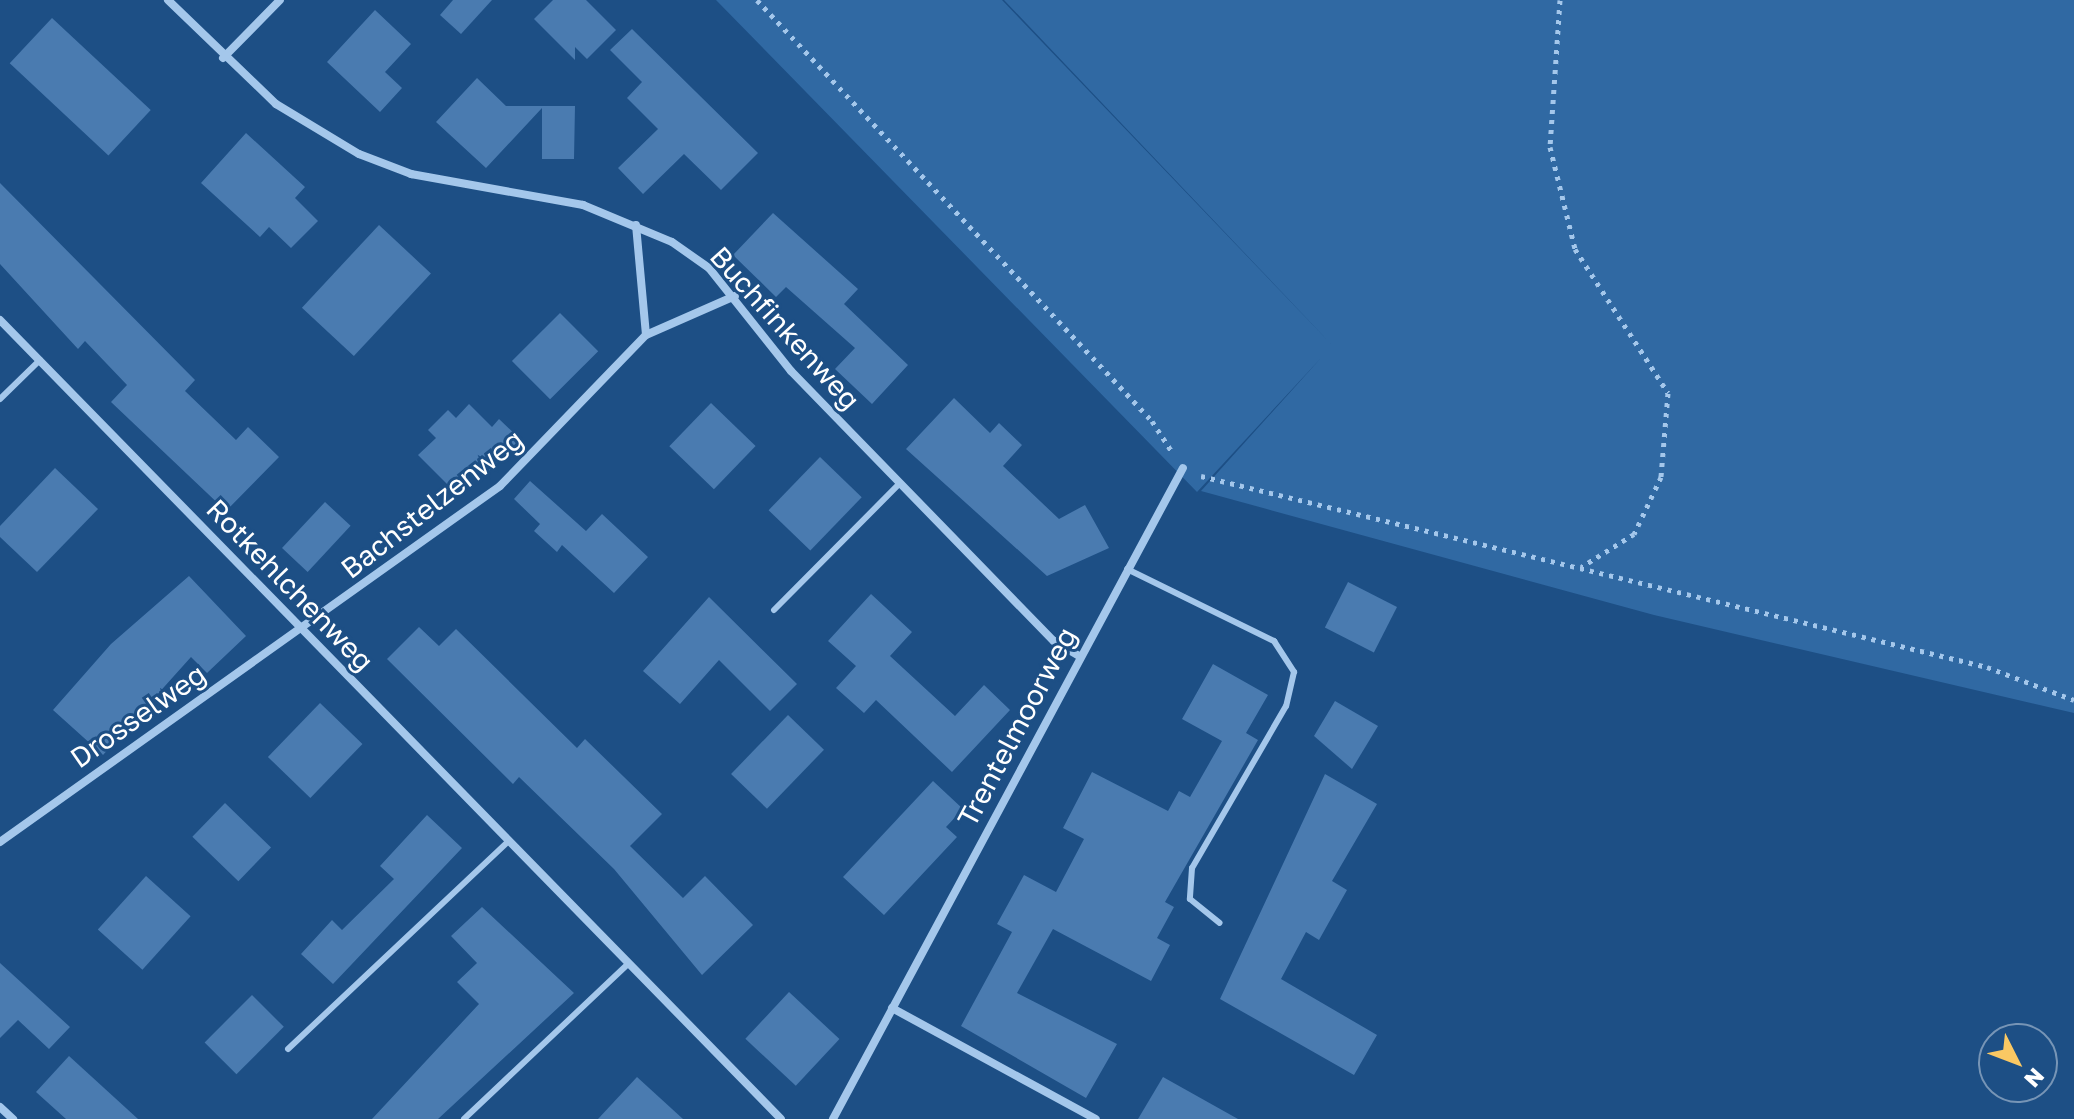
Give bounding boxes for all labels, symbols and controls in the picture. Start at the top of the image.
street label: Buchfinkenweg [703,240,867,416]
street label: Bachstelzenweg [334,422,530,586]
street label: Rotkehlchenweg [200,492,380,678]
street label: Trentelmoorweg [950,622,1084,832]
street label: Drosselweg [64,657,212,775]
north arrow [1978,1023,2058,1103]
text: N [2019,1063,2050,1093]

